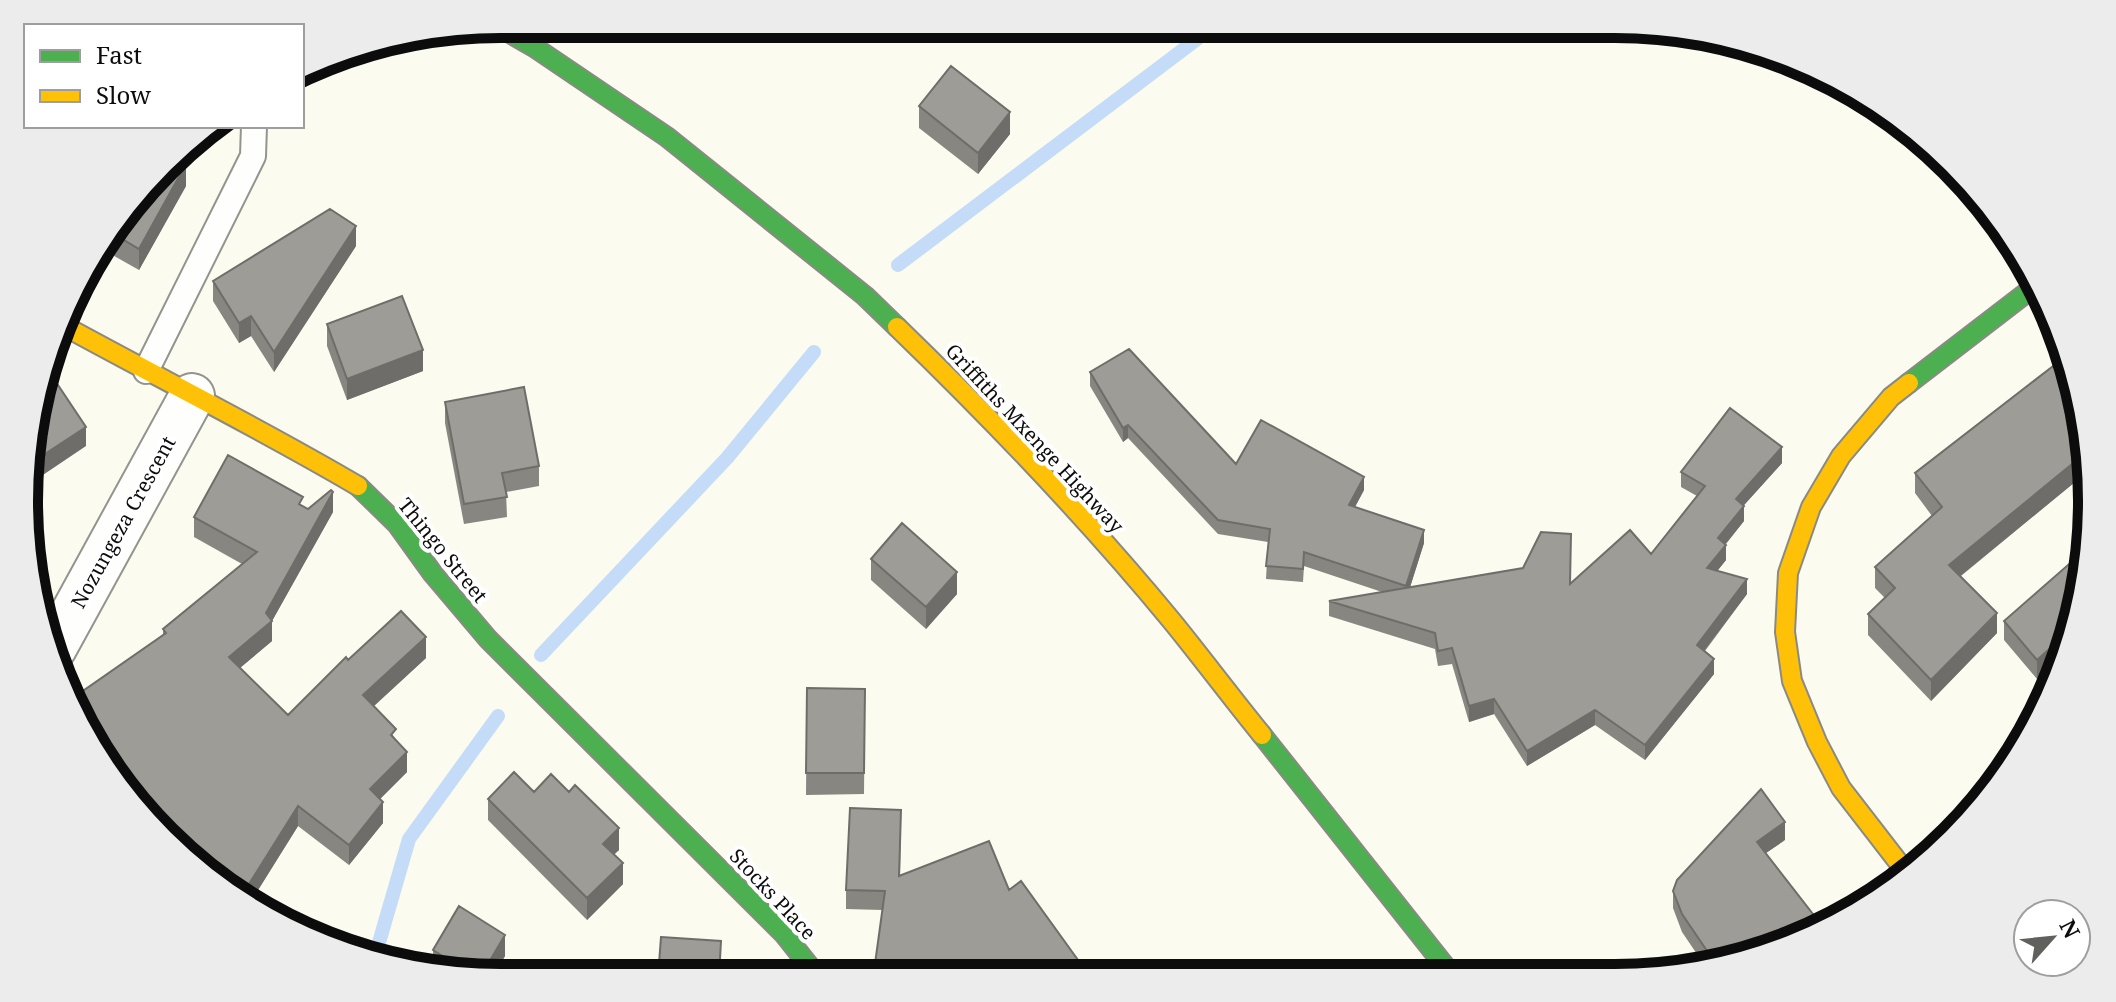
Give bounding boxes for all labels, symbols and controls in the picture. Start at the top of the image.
legend [24,24,304,128]
text: Fast [96,38,142,71]
text: Slow [96,78,151,111]
street label: Griffiths Mxenge Highway [940,337,1131,539]
street label: Nozungeza Crescent [64,431,182,613]
street label: Thingo Street [392,492,494,608]
street label: Stocks Place [724,843,822,945]
north arrow [2012,898,2092,978]
text: N [2053,914,2088,943]

